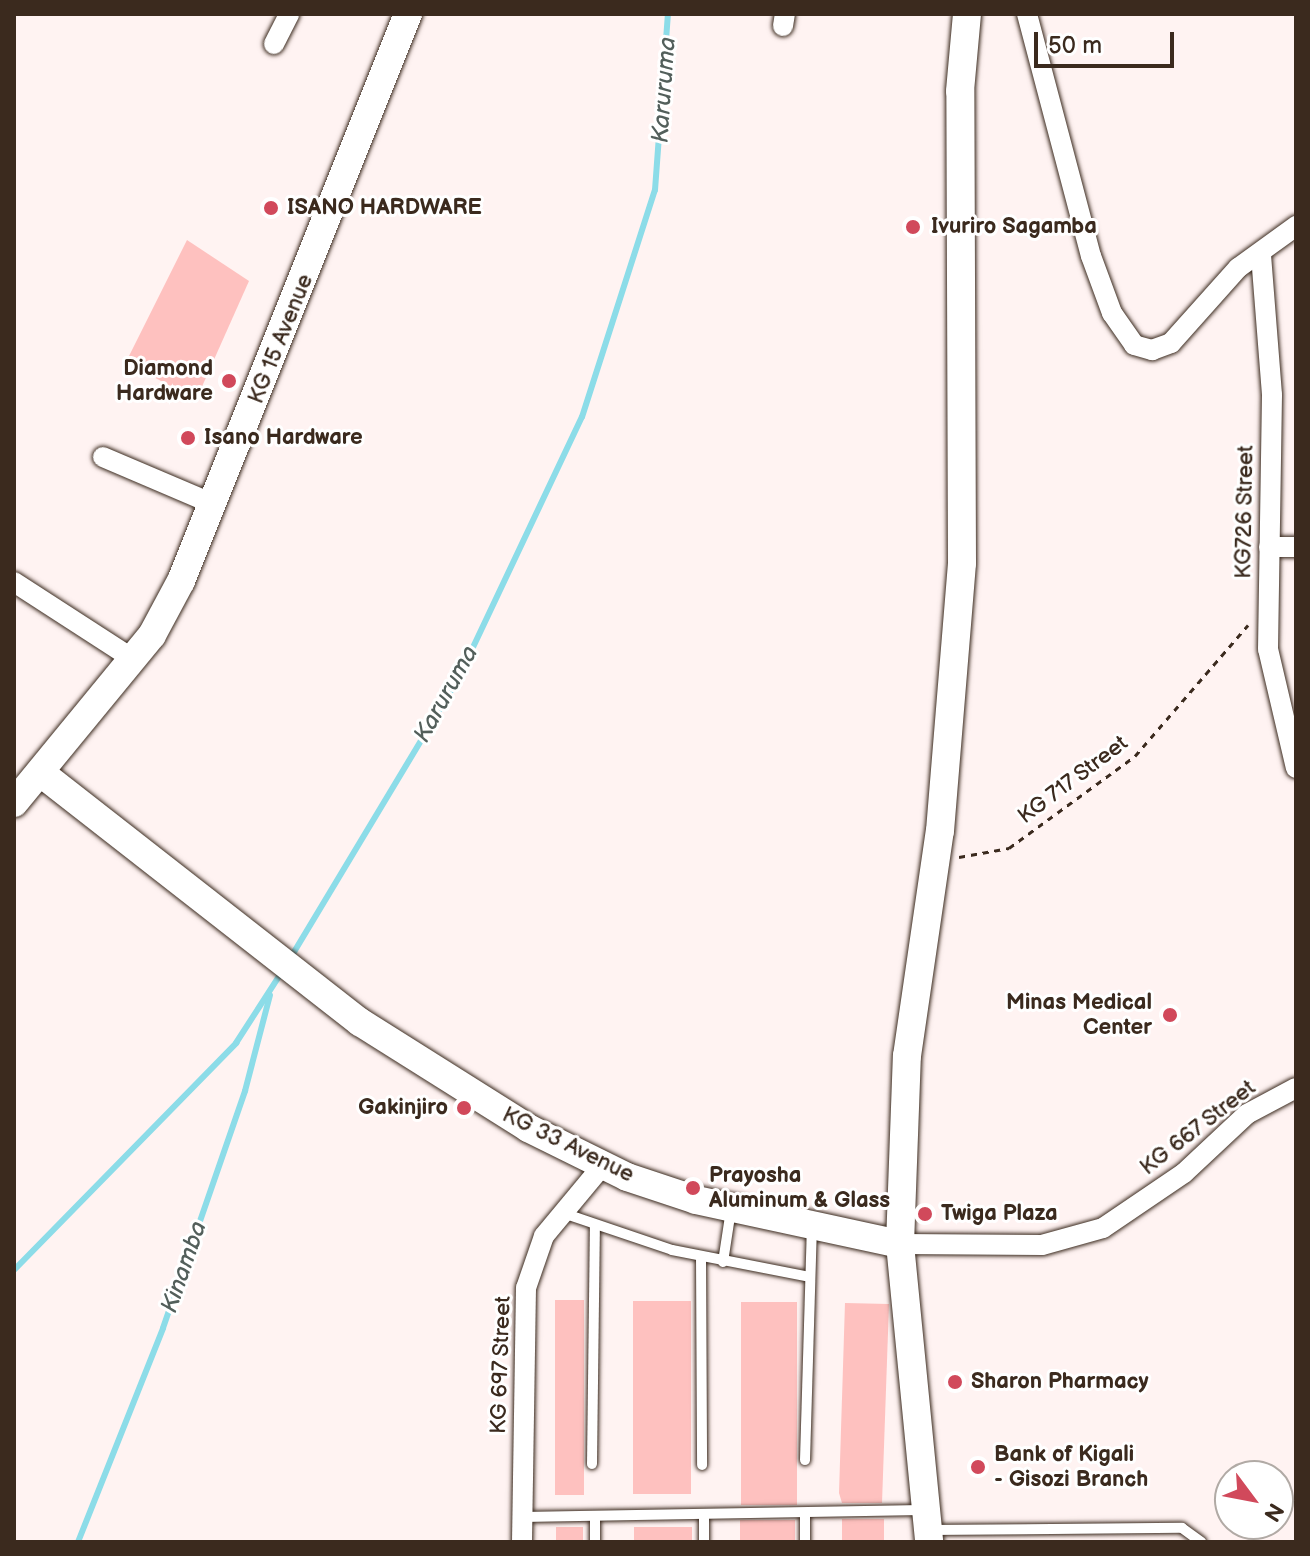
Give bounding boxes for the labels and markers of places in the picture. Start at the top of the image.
place label: ISANO HARDWARE [287,195,482,221]
marker: ISANO HARDWARE [262,199,280,217]
place label: Ivuriro Sagamba [931,214,1097,240]
marker: Ivuriro Sagamba [902,216,924,238]
place label: Diamond Hardware [116,355,213,406]
marker: Diamond Hardware [220,372,238,390]
place label: Isano Hardware [204,425,363,451]
marker: Isano Hardware [179,429,197,447]
place label: Minas Medical Center [1006,989,1152,1040]
marker: Minas Medical Center [1159,1004,1181,1026]
place label: Gakinjiro [358,1095,448,1121]
marker: Gakinjiro [455,1099,473,1117]
place label: Prayosha Aluminum & Glass [709,1162,890,1214]
marker: Prayosha Aluminum & Glass [684,1179,702,1197]
place label: Twiga Plaza [941,1201,1058,1227]
marker: Twiga Plaza [916,1205,934,1223]
place label: Sharon Pharmacy [971,1369,1149,1395]
marker: Sharon Pharmacy [946,1373,964,1391]
place label: Bank of Kigali - Gisozi Branch [994,1441,1148,1492]
marker: Bank of Kigali - Gisozi Branch [969,1458,987,1476]

